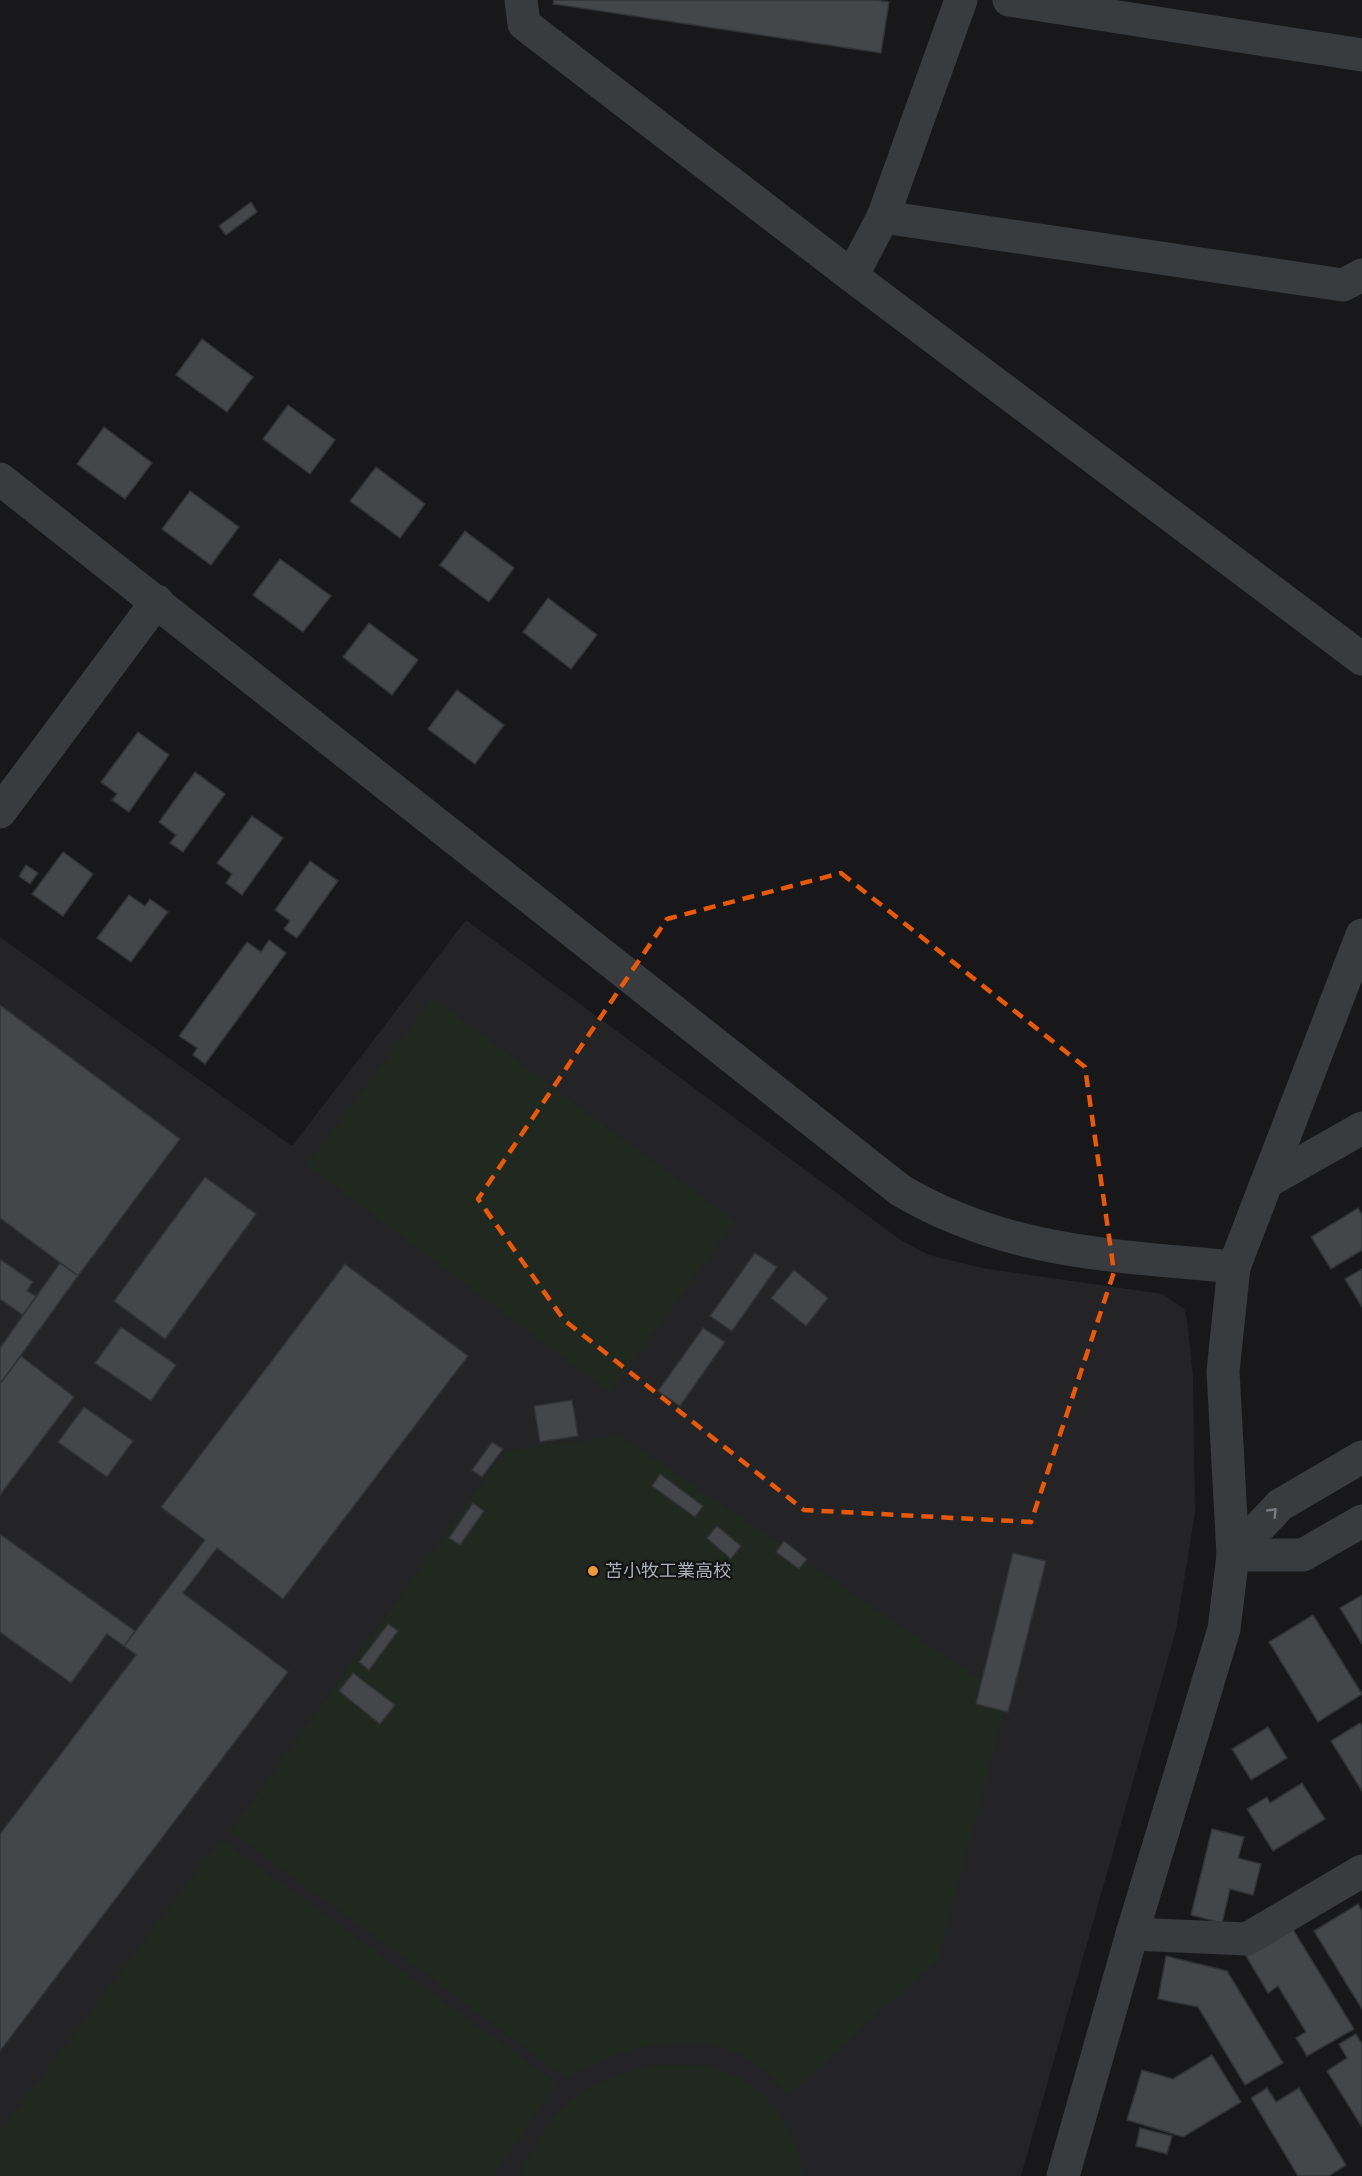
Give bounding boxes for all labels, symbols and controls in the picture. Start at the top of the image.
one-way arrow [1266,1509,1277,1519]
place label: 苫小牧工業高校 [605,1559,731,1584]
marker: 苫小牧工業高校 [586,1564,600,1578]

